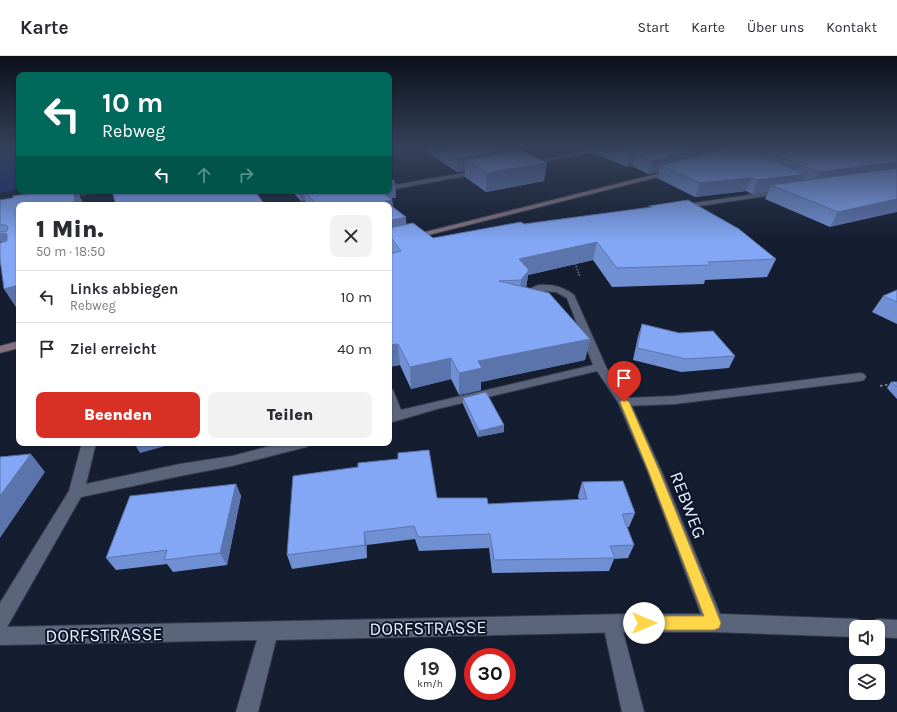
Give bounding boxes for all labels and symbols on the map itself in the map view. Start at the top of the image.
pin [607,361,641,402]
street label: REBWEG [665,468,711,542]
position arrow [623,602,665,644]
street label: DORFSTRASSE [369,616,487,640]
street label: DORFSTRASSE [45,623,163,647]
speed limit sign: 30 [464,648,516,700]

